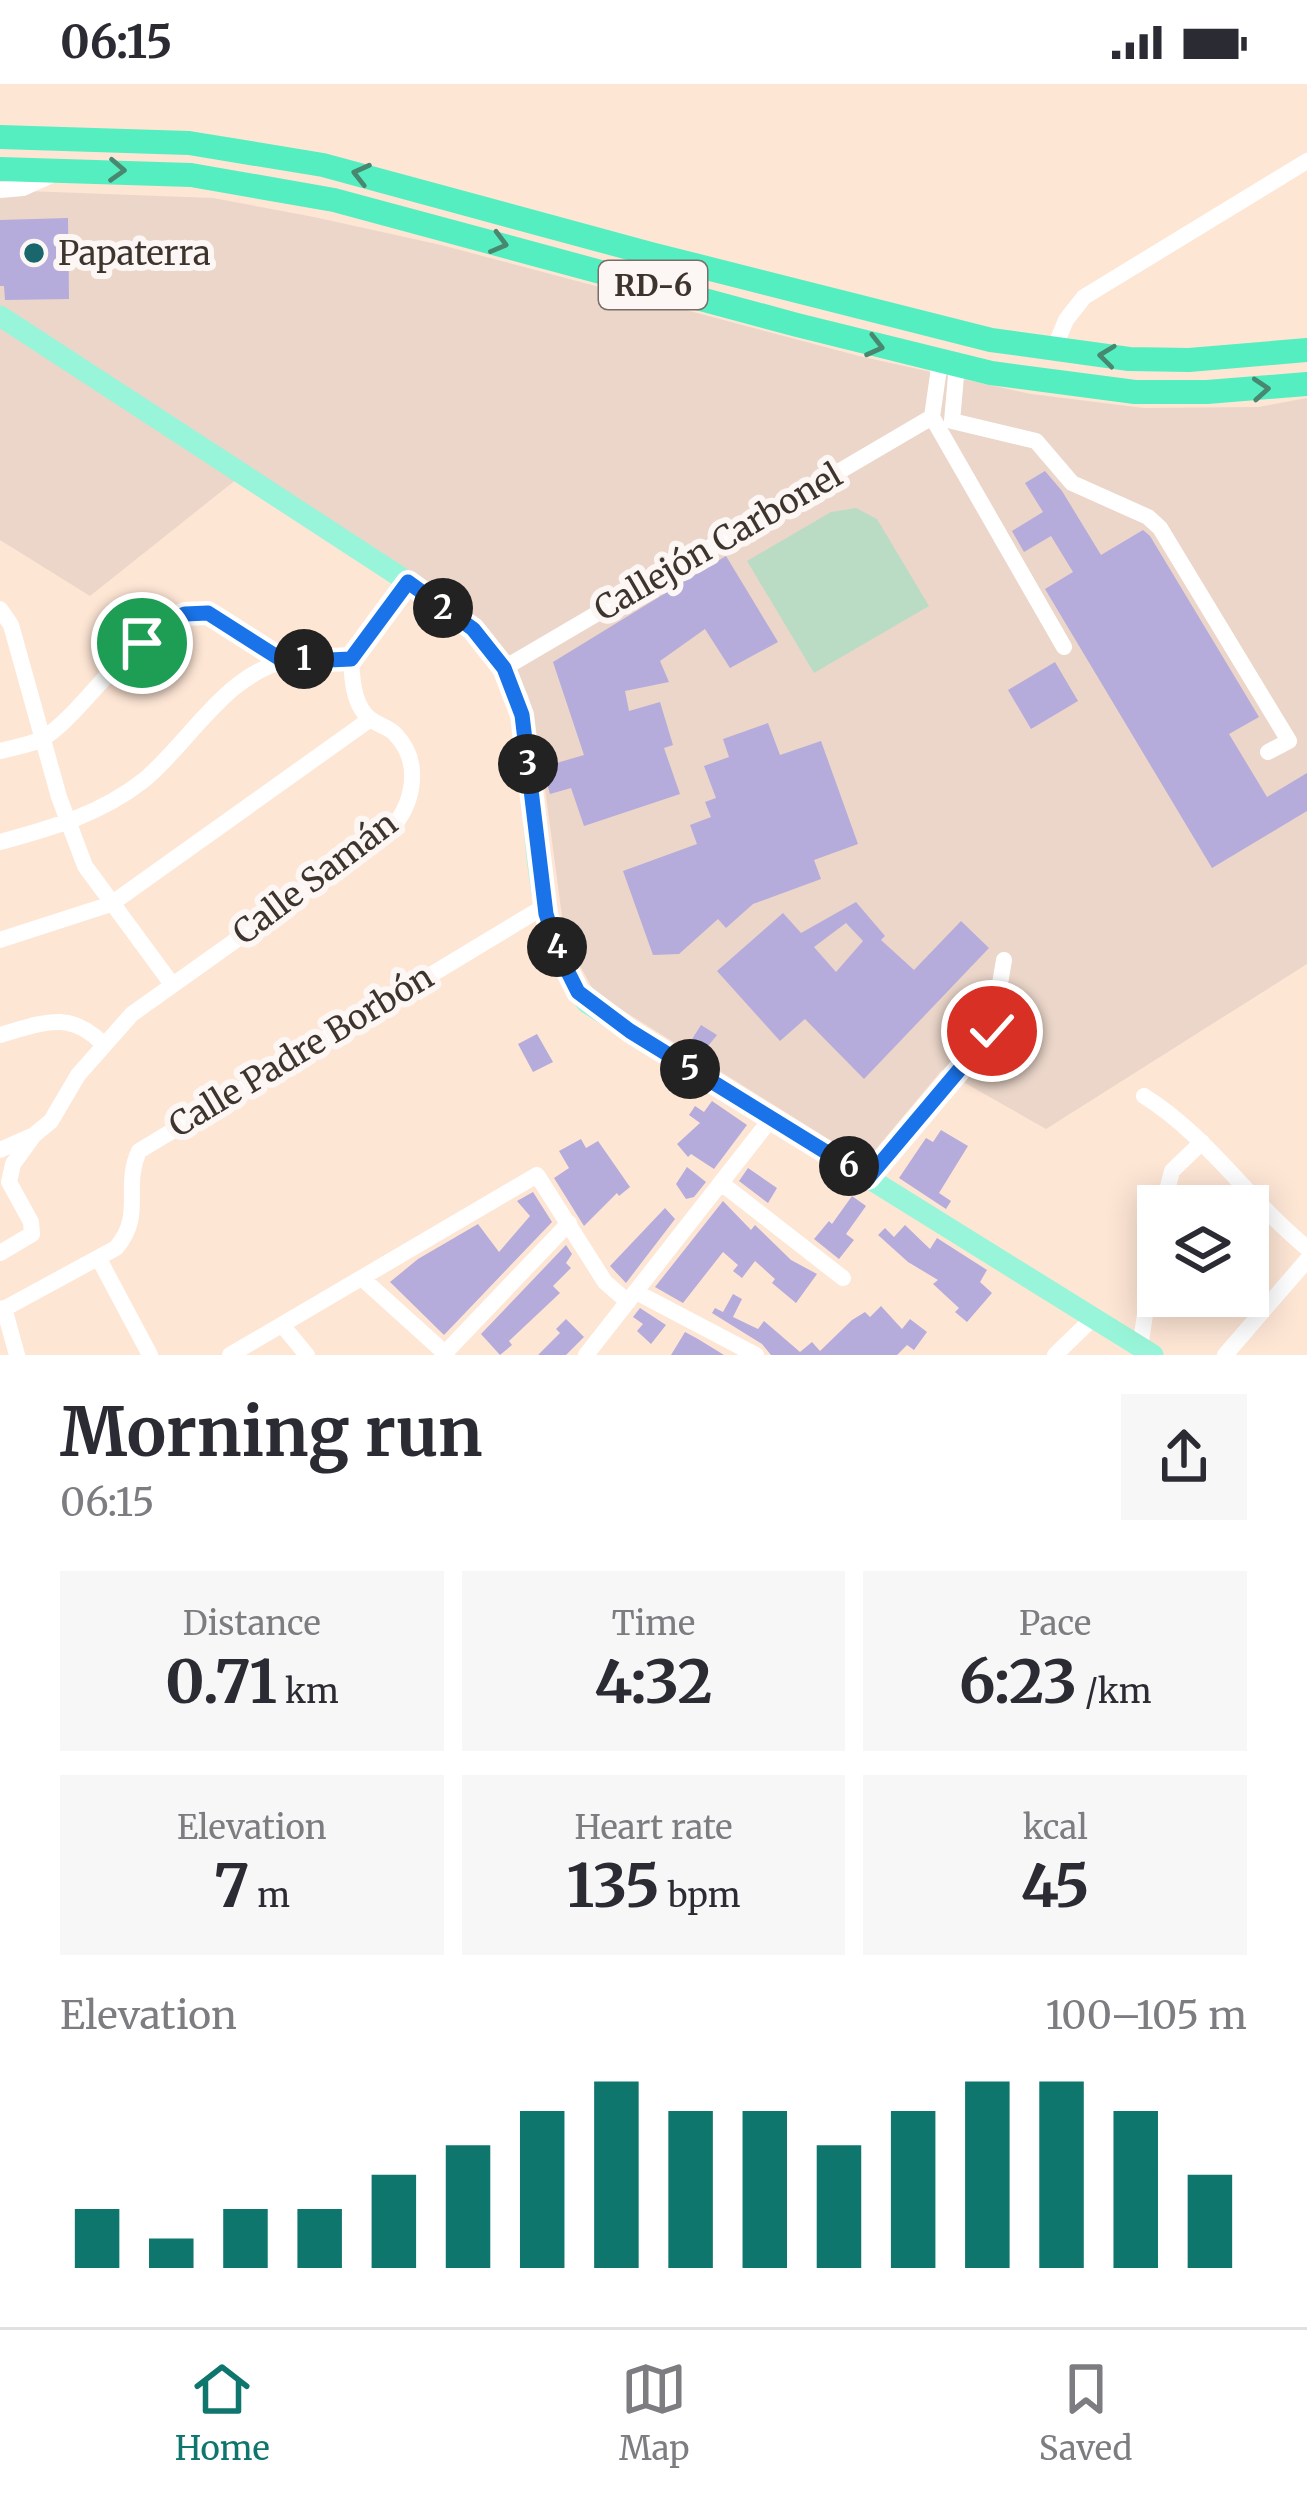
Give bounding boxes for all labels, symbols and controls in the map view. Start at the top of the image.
text: 06:15 [60,14,172,70]
one-way arrow [108,157,127,183]
one-way arrow [352,163,372,188]
one-way arrow [488,228,509,253]
place label: Papaterra [58,233,211,274]
marker: Papaterra [21,240,47,266]
road number: RD-6 [599,261,707,309]
one-way arrow [865,331,885,356]
one-way arrow [1097,344,1116,370]
one-way arrow [1251,377,1270,402]
street label: Callejón Carbonel [587,454,849,630]
pin: 2 [413,578,473,638]
text: 2 [433,587,453,628]
pin [91,592,193,694]
icon: arrive [109,610,175,676]
pin: 1 [274,629,334,689]
text: 1 [296,638,312,679]
pin: 3 [498,734,558,794]
text: 3 [519,743,537,784]
street label: Calle Samán [225,803,405,953]
pin: 4 [527,917,587,977]
text: 4 [547,926,567,967]
street label: Calle Padre Borbón [161,956,441,1146]
pin [941,980,1043,1082]
icon: check [959,998,1025,1064]
pin: 5 [660,1039,720,1099]
text: 5 [680,1048,700,1089]
pin: 6 [819,1136,879,1196]
text: 6 [839,1145,859,1186]
map controls [1137,1185,1269,1317]
button: layers [1137,1185,1269,1317]
text: Morning run [60,1391,483,1474]
button: share [1121,1394,1247,1520]
text: 06:15 [60,1478,155,1527]
text: Distance [183,1603,321,1644]
text: Time [612,1603,695,1644]
text: Pace [1019,1603,1091,1644]
text: 0.71 [165,1644,277,1719]
text: 4:32 [594,1644,713,1719]
text: 6:23 [959,1644,1077,1719]
text: km [277,1671,339,1712]
text: /km [1077,1671,1152,1712]
text: Elevation [177,1807,327,1848]
text: Heart rate [575,1807,732,1848]
text: kcal [1023,1807,1088,1848]
text: 7 [214,1848,250,1923]
text: 135 [566,1848,660,1923]
text: 45 [1021,1848,1090,1923]
text: m [250,1875,290,1916]
text: bpm [660,1875,741,1916]
text: Elevation [60,1991,237,2040]
text: 100–105 m [1045,1991,1247,2040]
tab: Home [175,2356,270,2469]
tab: Map [619,2356,689,2469]
tab: Saved [1039,2356,1132,2469]

